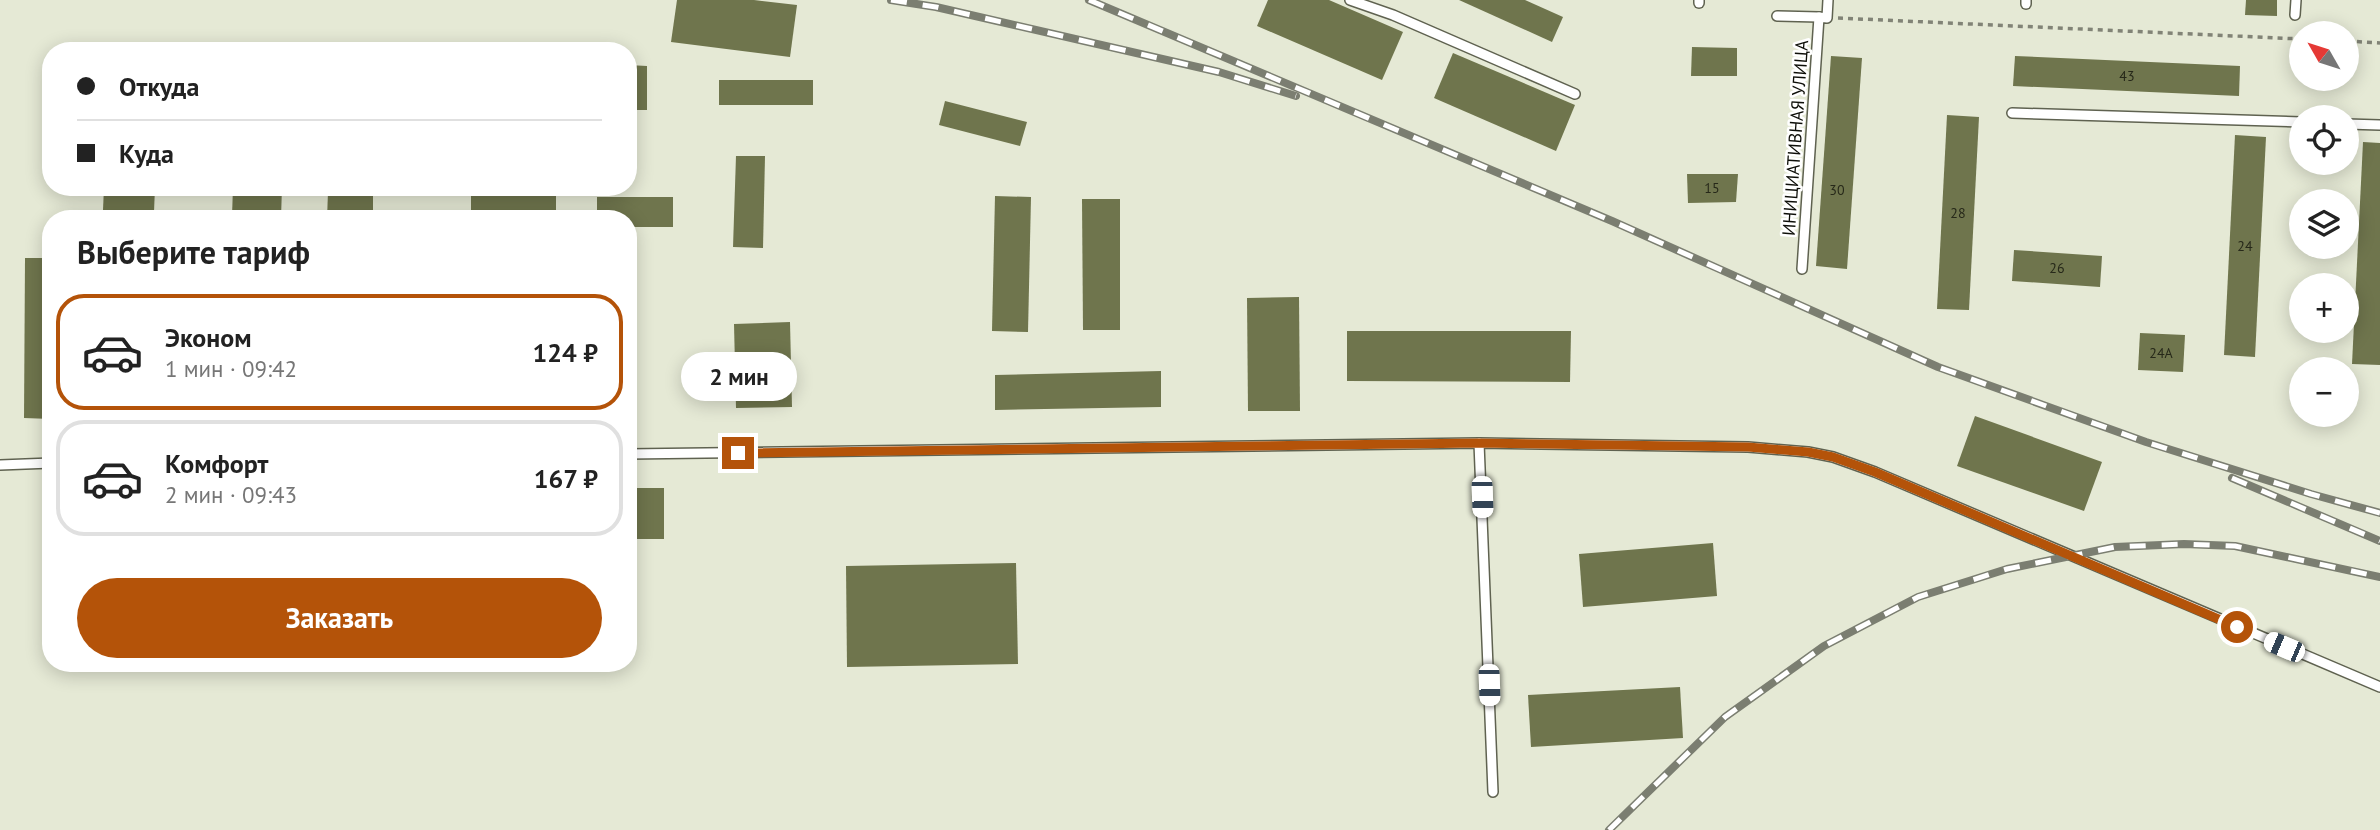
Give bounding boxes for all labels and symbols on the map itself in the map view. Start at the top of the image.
north arrow [2289,21,2359,91]
street label: ИНИЦИАТИВНАЯ УЛИЦА [1777,39,1813,237]
house number: 43 [2119,67,2135,85]
house number: 15 [1704,179,1720,197]
house number: 30 [1829,181,1845,199]
house number: 28 [1950,204,1966,222]
house number: 24 [2237,237,2253,255]
house number: 26 [2049,259,2065,277]
house number: 24А [2149,344,2174,362]
callout: 2 мин [680,351,796,400]
route end [722,437,754,469]
car [1471,476,1494,518]
route start [2221,611,2253,643]
car [2261,629,2308,665]
car [1478,664,1501,706]

